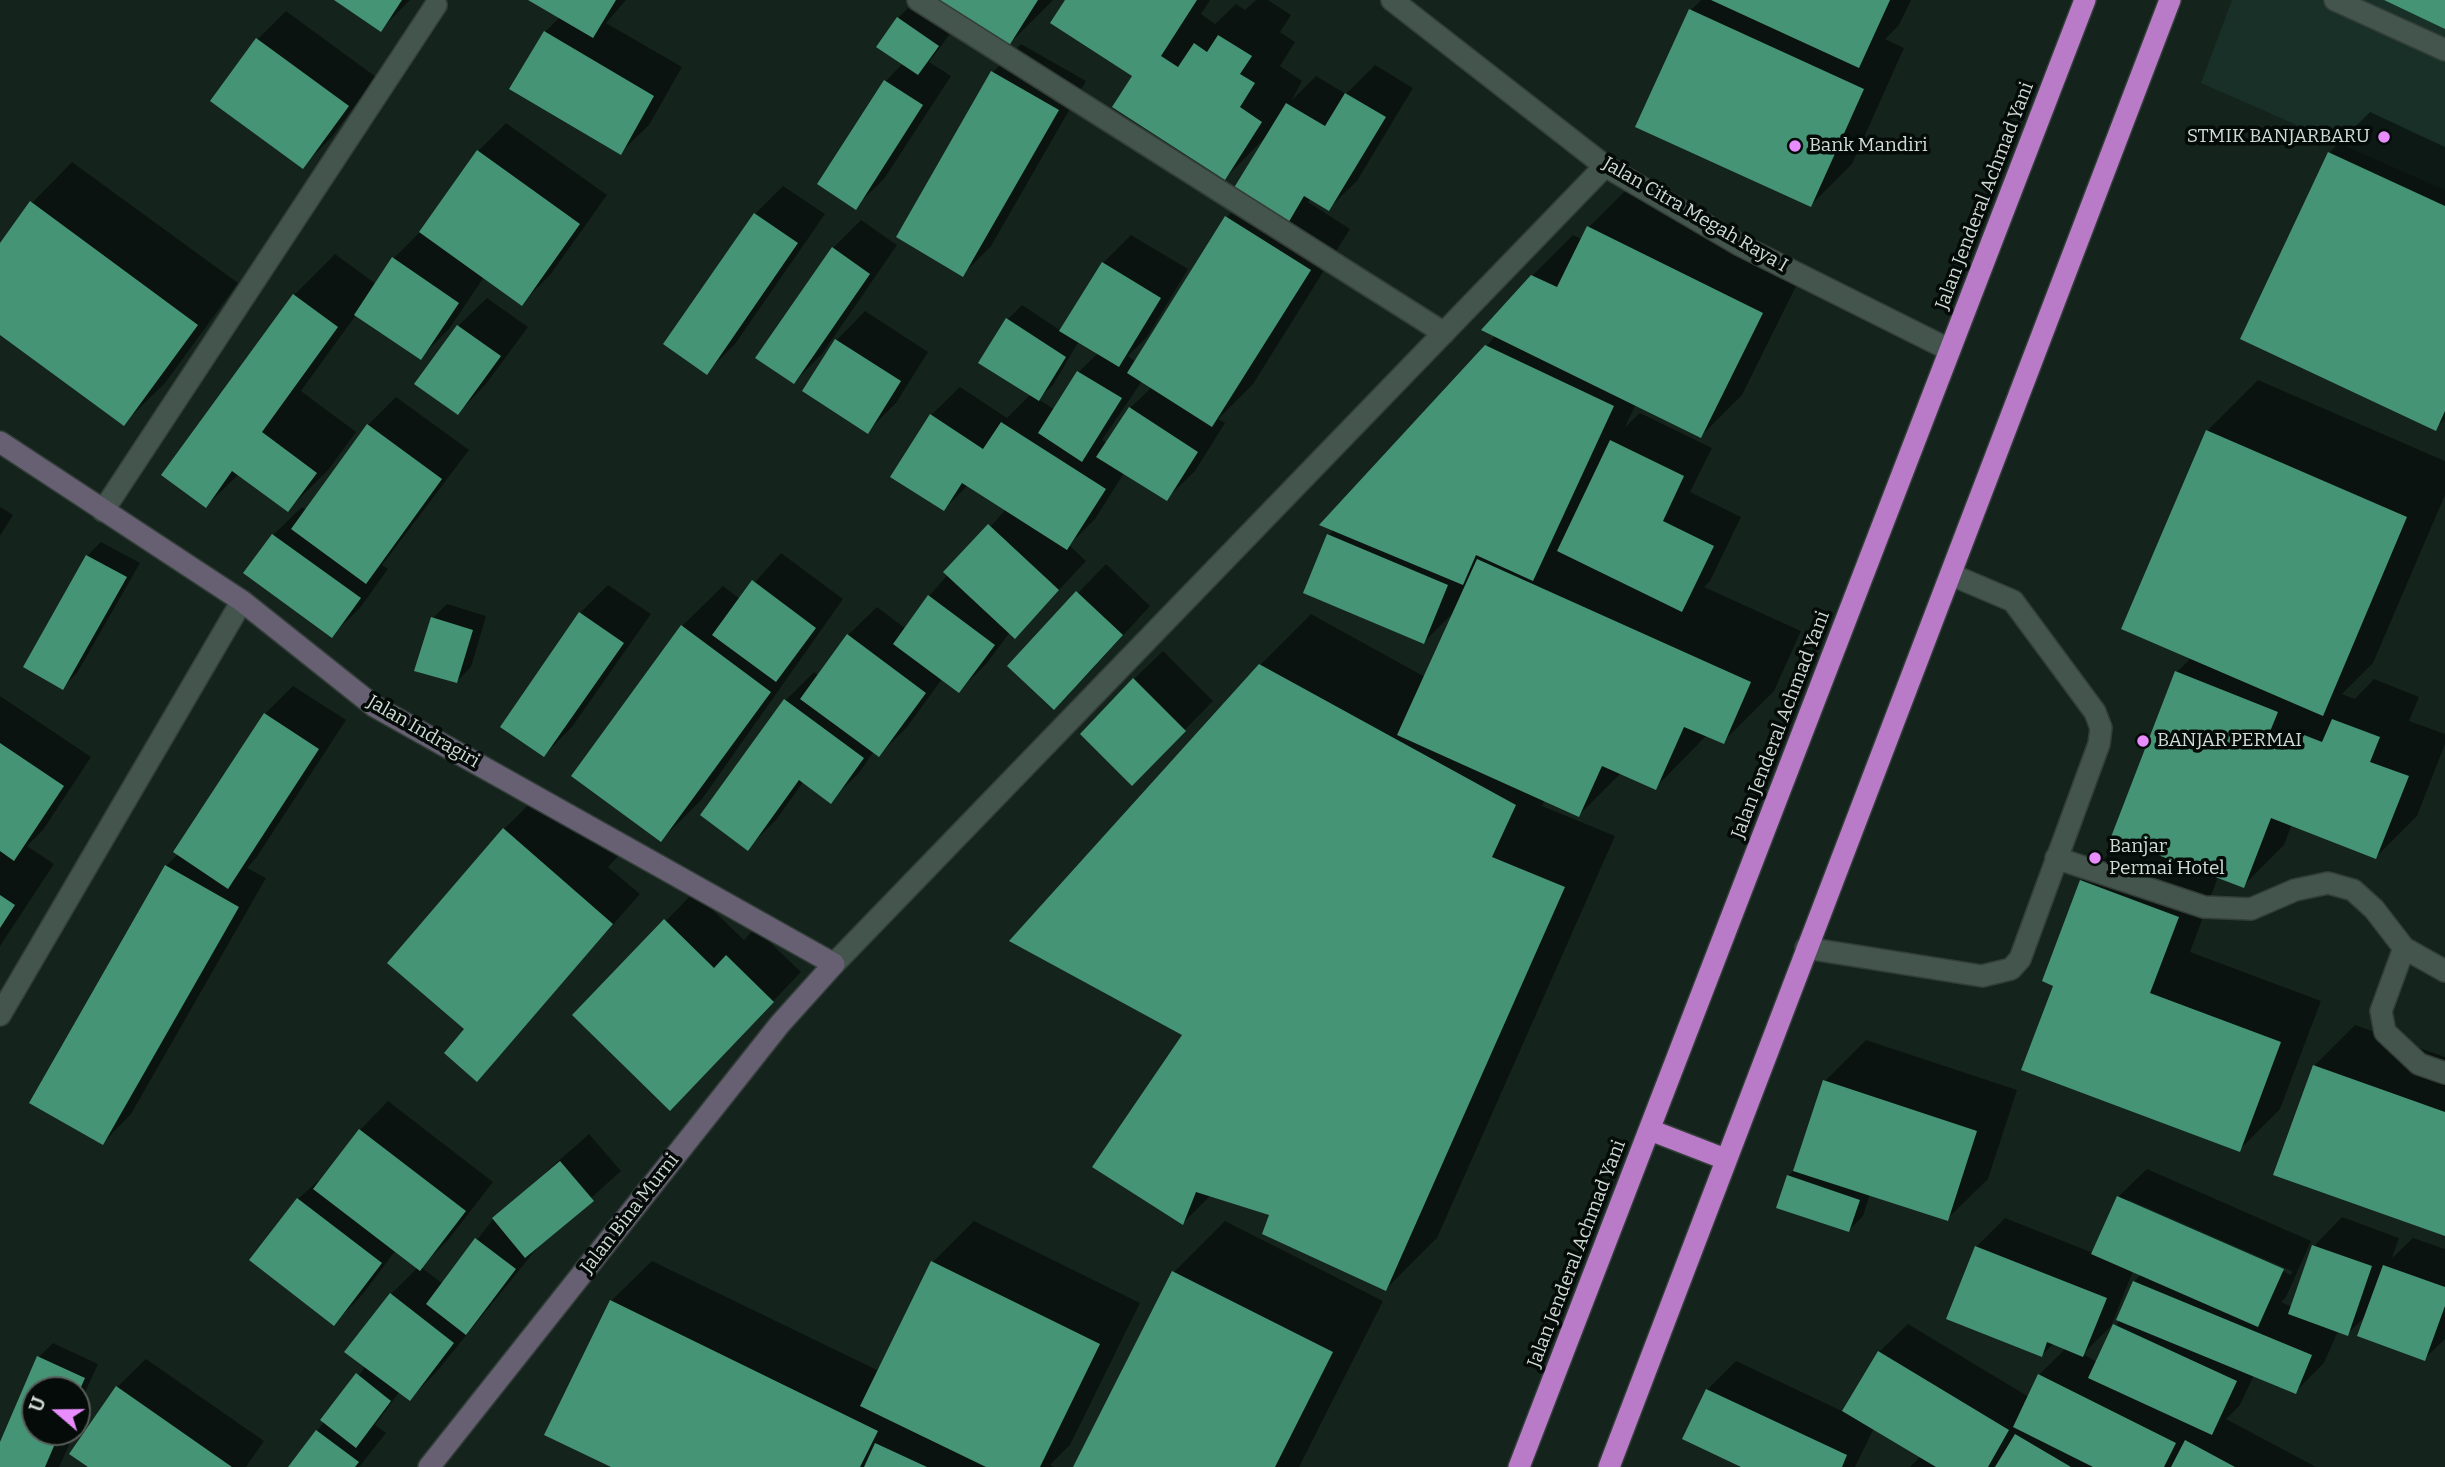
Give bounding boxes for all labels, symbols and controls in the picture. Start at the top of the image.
street label: Jalan Jenderal Achmad Yani [1931,79,2039,313]
place label: STMIK BANJARBARU [2187,126,2370,148]
marker: STMIK BANJARBARU [2376,129,2392,145]
place label: Bank Mandiri [1809,135,1928,157]
marker: Bank Mandiri [1787,138,1803,154]
street label: Jalan Citra Megah Raya I [1598,153,1792,277]
street label: Jalan Jenderal Achmad Yani [1727,608,1835,842]
street label: Jalan Indragiri [363,691,483,773]
place label: BANJAR PERMAI [2157,730,2302,752]
marker: BANJAR PERMAI [2135,733,2151,749]
place label: Banjar Permai Hotel [2109,836,2225,880]
marker: Banjar Permai Hotel [2087,850,2103,866]
street label: Jalan Jenderal Achmad Yani [1523,1137,1631,1371]
street label: Jalan Bina Murni [576,1149,684,1279]
north arrow [21,1376,91,1446]
text: U [24,1394,51,1415]

